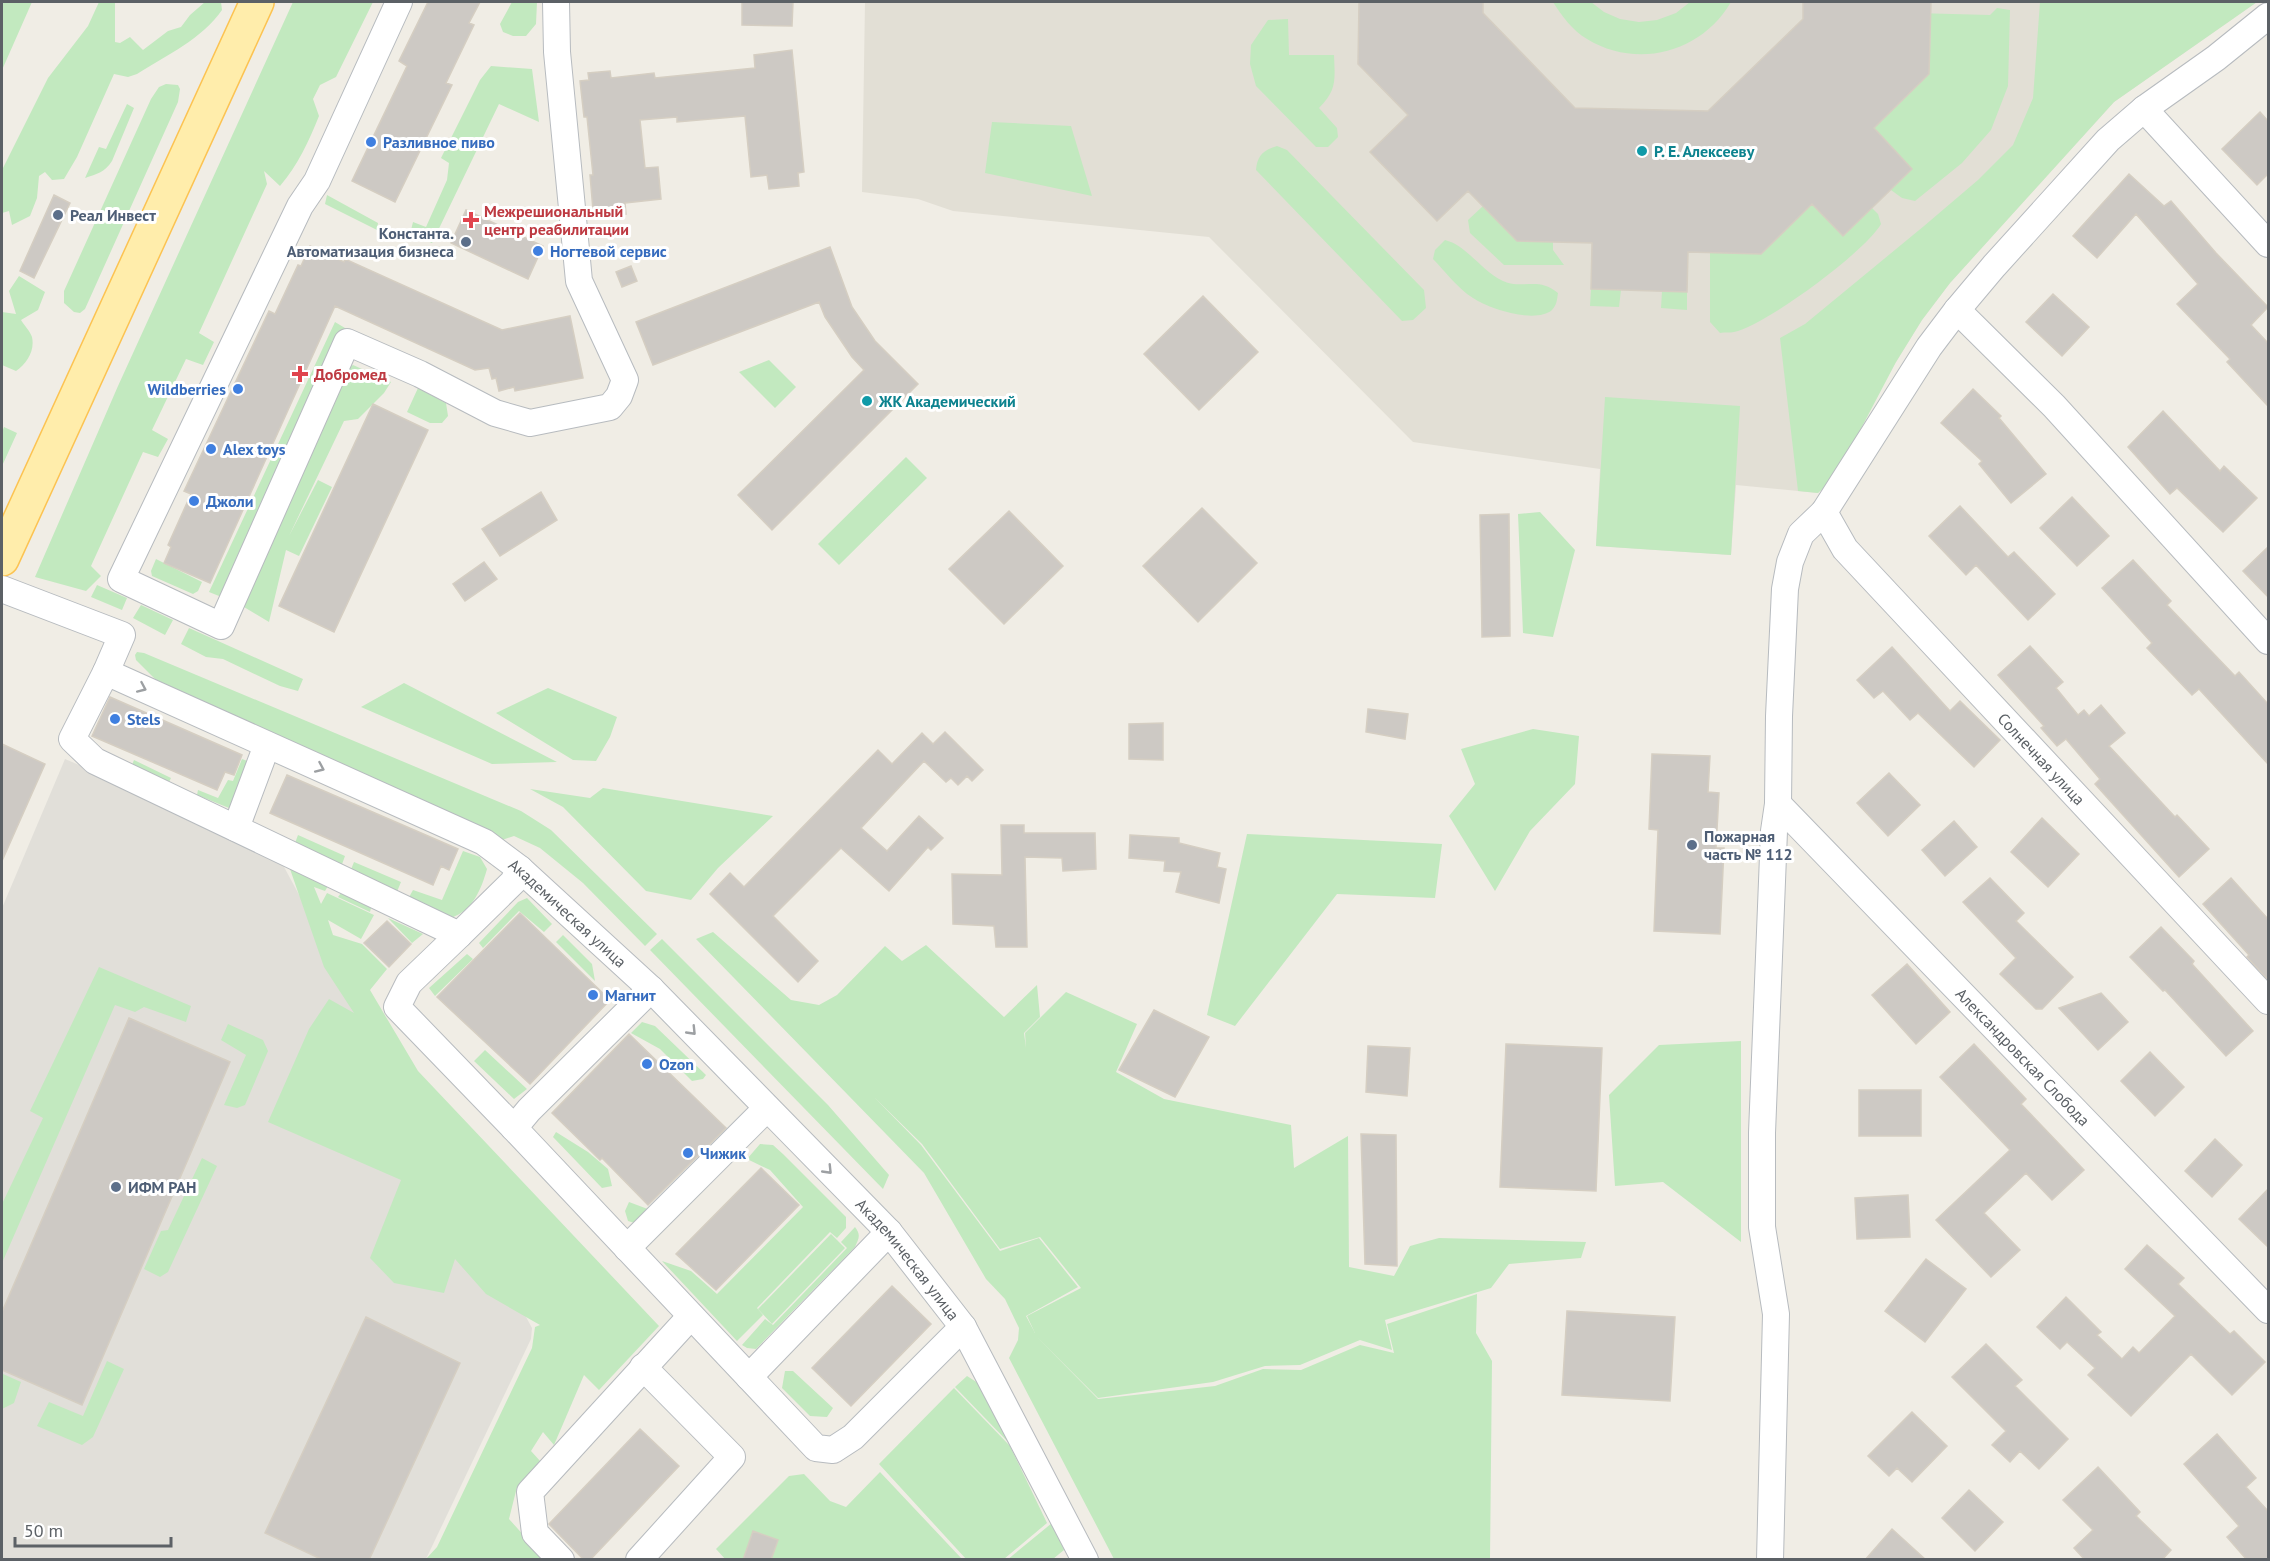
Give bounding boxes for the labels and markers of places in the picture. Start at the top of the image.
place label: Разливное пиво [383,132,495,152]
marker: Разливное пиво [364,135,378,149]
place label: Р. Е. Алексееву [1654,141,1755,161]
marker: Р. Е. Алексееву [1635,144,1649,158]
place label: Межрешиональный центр реабилитации [484,201,629,239]
place label: Реал Инвест [70,205,156,225]
marker: Реал Инвест [51,208,65,222]
marker: Межрешиональный центр реабилитации [462,211,480,229]
place label: Константа. Автоматизация бизнеса [287,223,454,261]
marker: Константа. Автоматизация бизнеса [459,235,473,249]
place label: Ногтевой сервис [550,241,667,261]
marker: Ногтевой сервис [531,244,545,258]
place label: Добромед [314,364,387,384]
marker: Добромед [291,365,309,383]
place label: Wildberries [147,379,226,399]
marker: Wildberries [231,382,245,396]
place label: ЖК Академический [878,391,1016,411]
marker: ЖК Академический [860,394,874,408]
place label: Alex toys [223,439,286,459]
marker: Alex toys [204,442,218,456]
place label: Джоли [206,491,254,511]
marker: Джоли [187,494,201,508]
place label: Stels [127,709,161,729]
marker: Stels [108,712,122,726]
place label: Пожарная часть № 112 [1704,826,1793,864]
marker: Пожарная часть № 112 [1685,838,1699,852]
place label: Магнит [605,985,656,1005]
marker: Магнит [586,988,600,1002]
place label: Ozon [659,1054,694,1074]
marker: Ozon [640,1057,654,1071]
place label: Чижик [700,1143,746,1163]
marker: Чижик [681,1146,695,1160]
place label: ИФМ РАН [128,1177,196,1197]
marker: ИФМ РАН [109,1180,123,1194]

